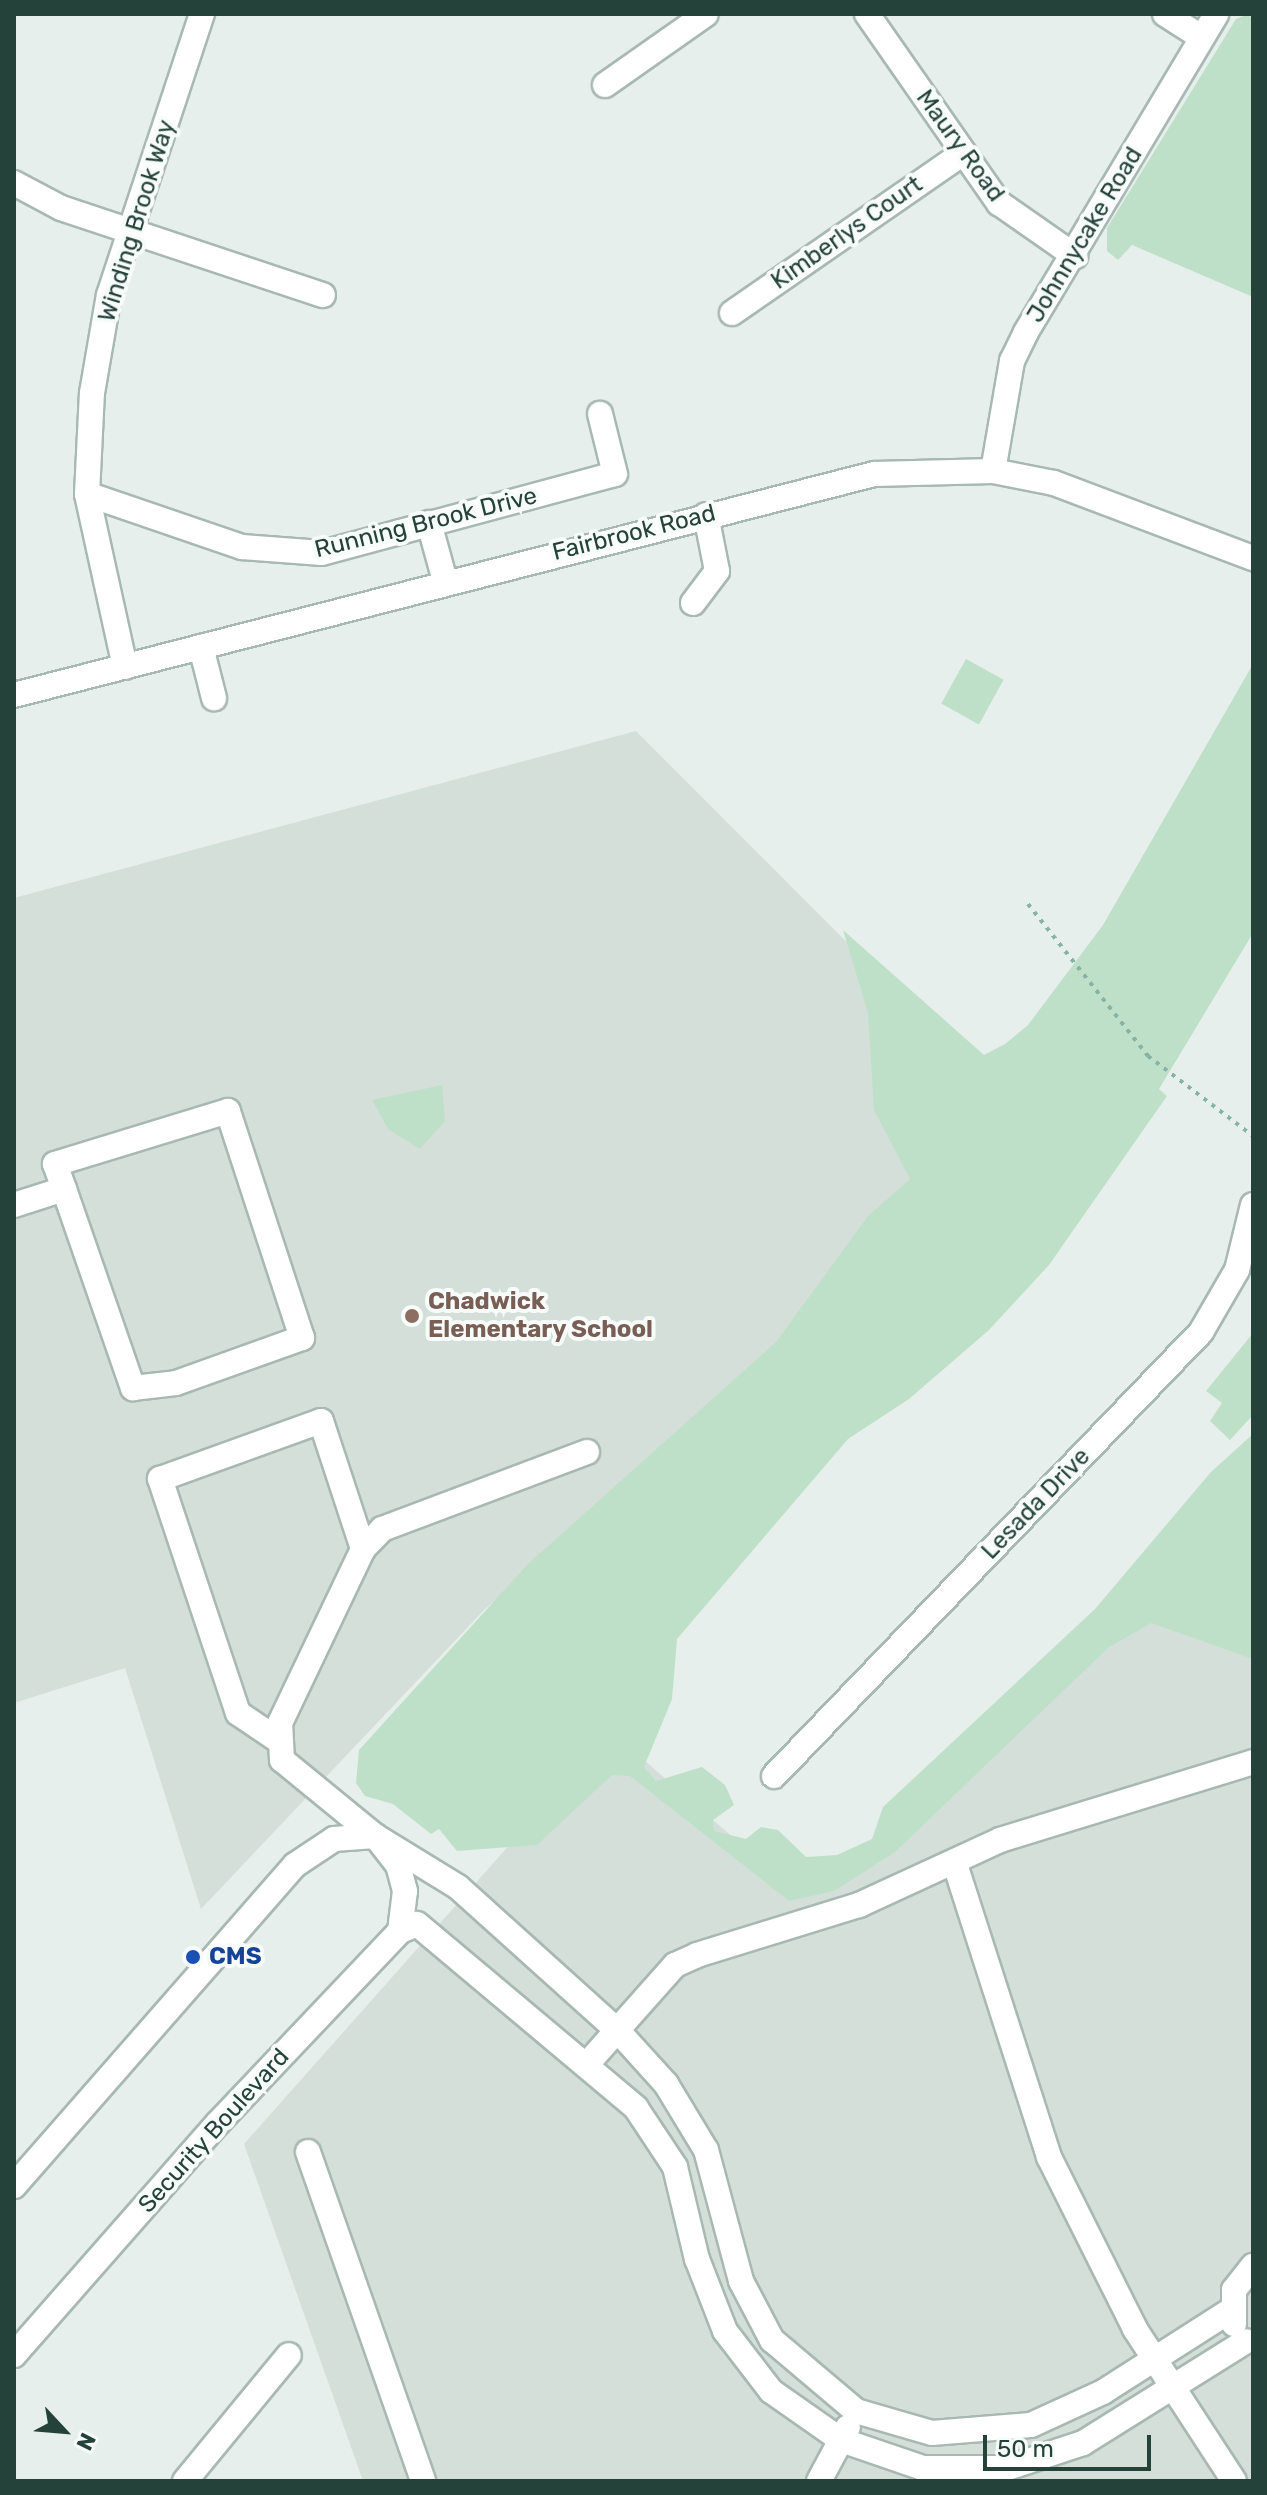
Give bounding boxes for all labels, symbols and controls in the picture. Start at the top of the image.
street label: Maury Road [910,84,1010,208]
street label: Winding Brook Way [93,116,181,326]
street label: Johnnycake Road [1021,142,1149,328]
street label: Kimberlys Court [766,170,928,296]
street label: Running Brook Drive [312,481,540,565]
street label: Fairbrook Road [549,499,719,567]
place label: Chadwick Elementary School [428,1288,654,1344]
marker: Chadwick Elementary School [403,1307,421,1325]
street label: Lesada Drive [976,1442,1096,1566]
place label: CMS [209,1943,262,1971]
marker: CMS [184,1948,202,1966]
street label: Security Boulevard [132,2043,296,2219]
north arrow [24,2391,104,2471]
scale bar [987,2419,1155,2469]
text: N [70,2429,102,2455]
text: 50 m [997,2435,1054,2463]

